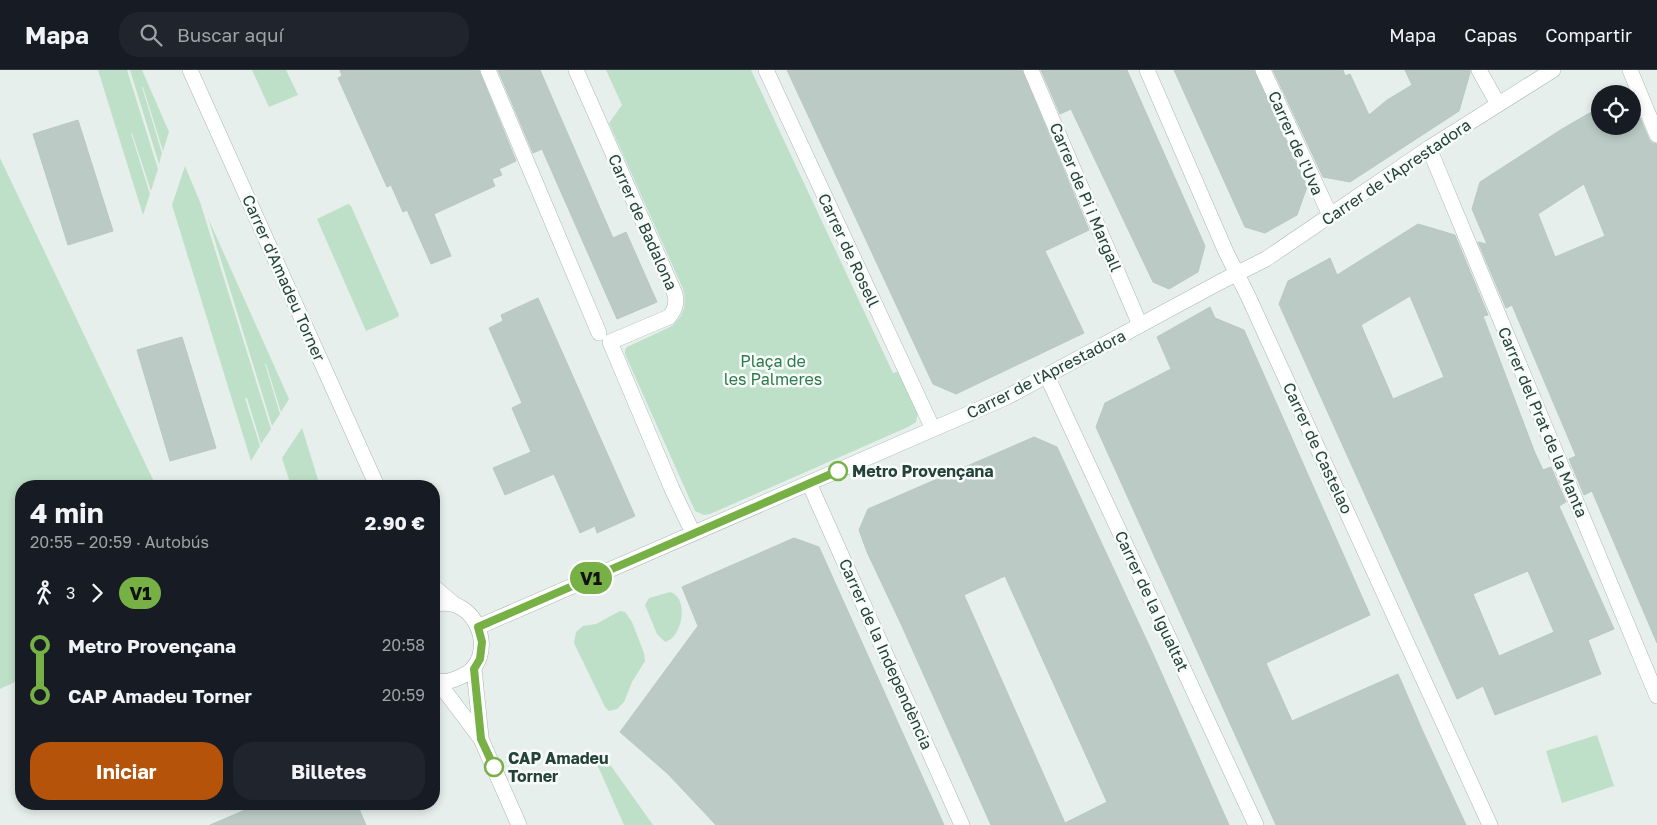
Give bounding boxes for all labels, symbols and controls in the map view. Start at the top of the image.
search box [119,12,469,57]
text: Mapa [25,20,89,49]
icon: search [137,21,165,49]
text: Buscar aquí [177,23,284,46]
text: Mapa [1389,24,1436,46]
text: Capas [1464,24,1517,46]
text: Compartir [1545,24,1632,46]
map controls [1591,85,1641,135]
button: locate [1591,85,1641,135]
street label: Carrer de l'Uva [1264,88,1328,198]
street label: Carrer de l'Aprestadora [1317,114,1475,230]
street label: Carrer de Pi i Margall [1046,119,1126,275]
street label: Carrer de Badalona [604,151,682,293]
street label: Carrer de Rosell [814,190,884,310]
street label: Carrer d'Amadeu Torner [238,192,330,364]
street label: Carrer del Prat de la Manta [1494,324,1592,520]
street label: Carrer de l'Aprestadora [963,325,1129,423]
park label: Plaça de les Palmeres [724,351,822,389]
street label: Carrer de Castelao [1279,379,1357,517]
marker: Metro Provençana [828,461,848,481]
place label: Metro Provençana [852,461,993,481]
text: 4 min [30,496,104,529]
text: 2.90 € [365,511,425,534]
street label: Carrer de la Igualtat [1111,527,1193,675]
text: 20:55 – 20:59 · Autobús [30,532,209,552]
street label: Carrer de la Independència [835,555,937,753]
line badge: V1 [568,562,614,594]
text: V1 [580,567,602,589]
icon: walk [30,579,58,607]
icon: forward [83,579,111,607]
text: V1 [129,582,151,604]
text: 3 [66,583,75,603]
text: Metro Provençana [68,634,236,657]
text: 20:58 [382,635,425,655]
text: CAP Amadeu Torner [68,684,252,707]
text: 20:59 [382,685,425,705]
button: Iniciar [30,742,223,800]
button: Billetes [233,742,425,800]
place label: CAP Amadeu Torner [508,748,609,786]
marker: CAP Amadeu Torner [484,757,504,777]

